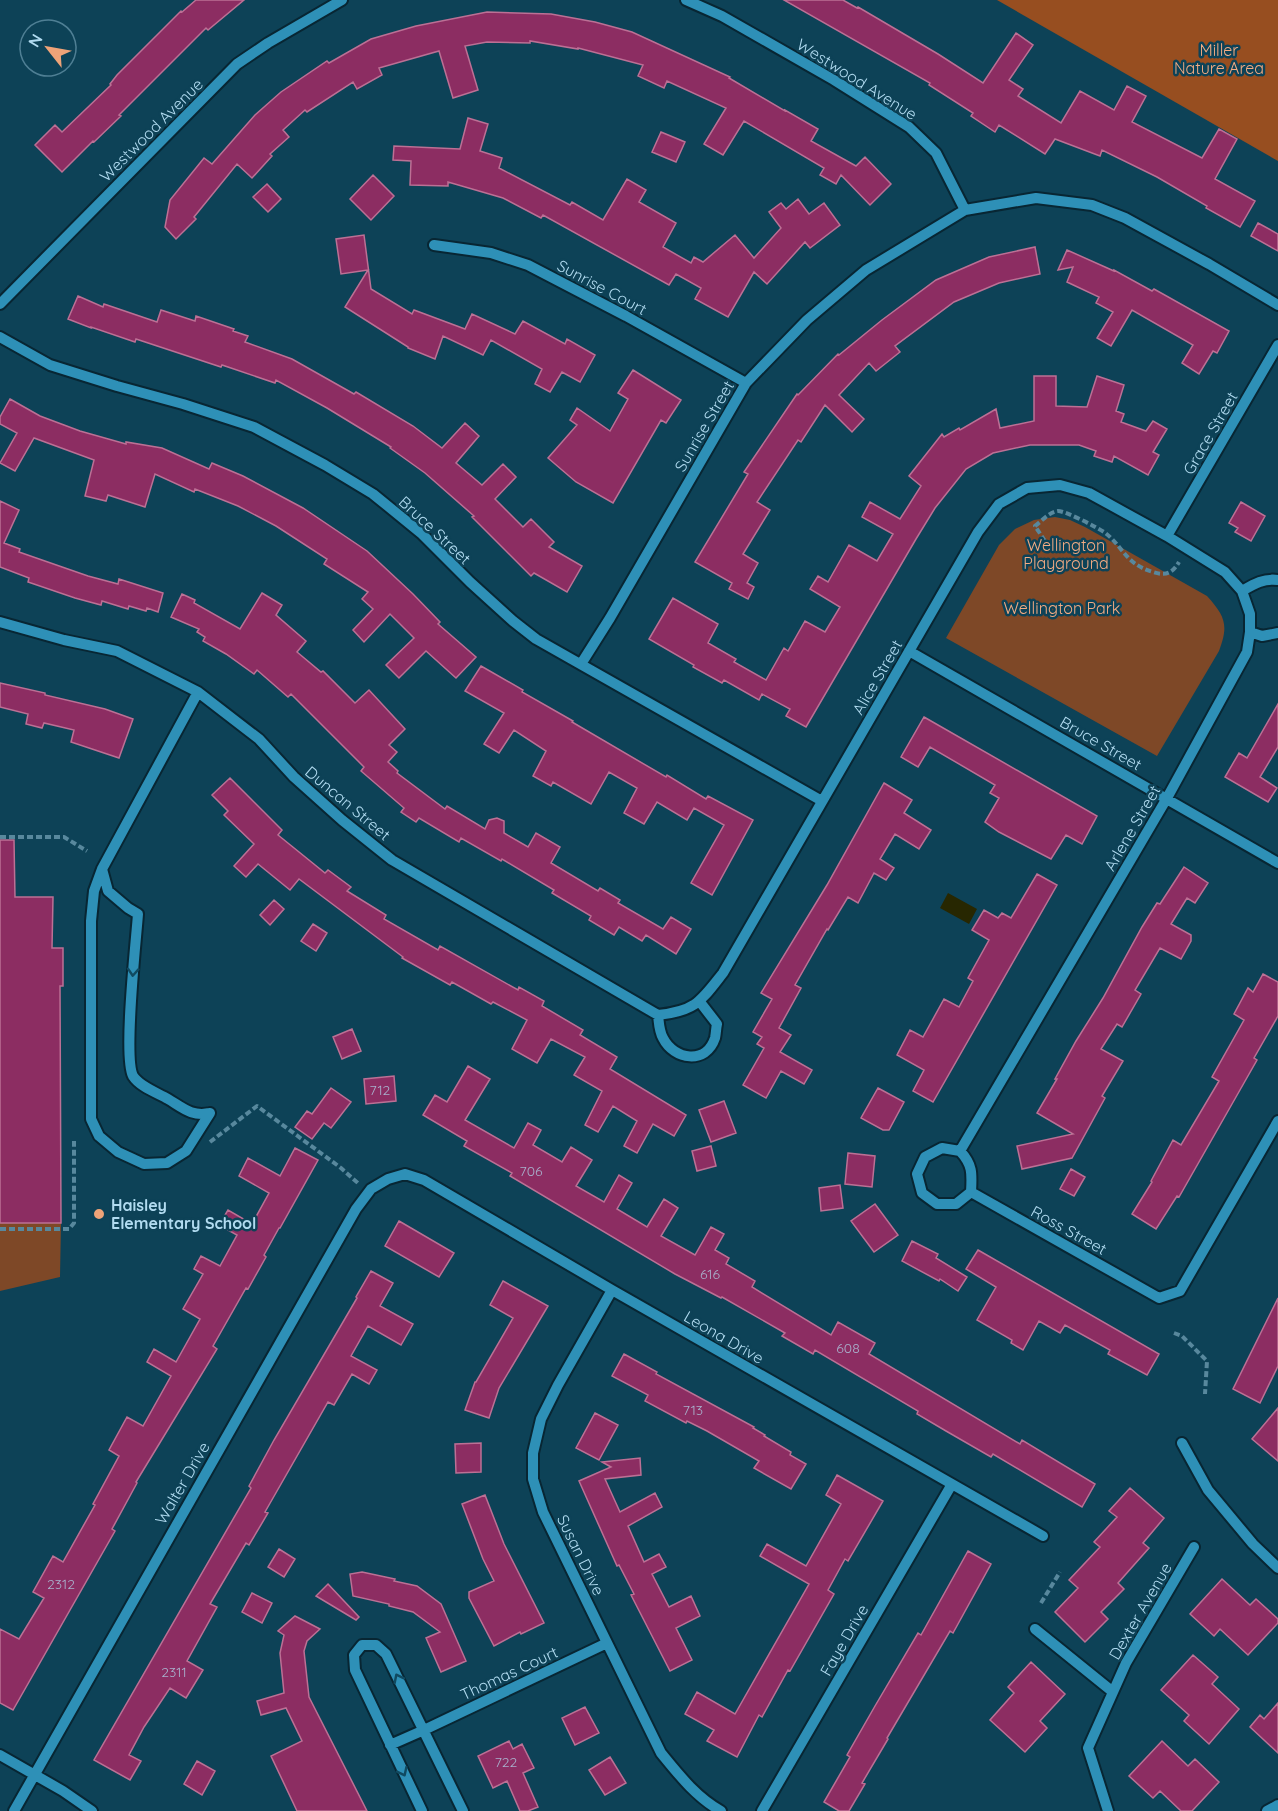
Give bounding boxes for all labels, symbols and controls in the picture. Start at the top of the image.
north arrow [18,18,78,78]
text: N [24,30,47,50]
street label: Westwood Avenue [793,34,921,124]
park label: Miller Nature Area [1174,40,1264,78]
street label: Westwood Avenue [95,74,207,186]
street label: Sunrise Court [554,255,650,319]
street label: Sunrise Street [670,377,738,475]
street label: Grace Street [1178,388,1242,478]
street label: Bruce Street [395,492,475,568]
park label: Wellington Playground [1023,535,1109,573]
park label: Wellington Park [1004,598,1120,618]
street label: Alice Street [848,636,906,718]
street label: Bruce Street [1057,712,1145,774]
street label: Duncan Street [301,762,395,844]
street label: Arlene Street [1099,782,1165,874]
one-way arrow [127,968,140,977]
house number: 712 [370,1081,391,1099]
house number: 706 [519,1162,543,1180]
place label: Haisley Elementary School [111,1195,256,1233]
street label: Ross Street [1028,1201,1110,1259]
marker: Haisley Elementary School [92,1207,106,1221]
house number: 616 [700,1265,721,1283]
street label: Leona Drive [680,1306,768,1368]
house number: 608 [836,1339,860,1357]
house number: 713 [683,1401,703,1419]
street label: Walter Drive [150,1438,214,1528]
street label: Susan Drive [553,1511,609,1599]
street label: Dexter Avenue [1104,1559,1176,1663]
house number: 2312 [47,1575,75,1593]
street label: Faye Drive [815,1601,873,1679]
street label: Thomas Court [457,1642,561,1704]
house number: 2311 [161,1663,187,1681]
one-way arrow [394,1673,406,1684]
house number: 722 [495,1753,518,1771]
one-way arrow [396,1765,408,1776]

